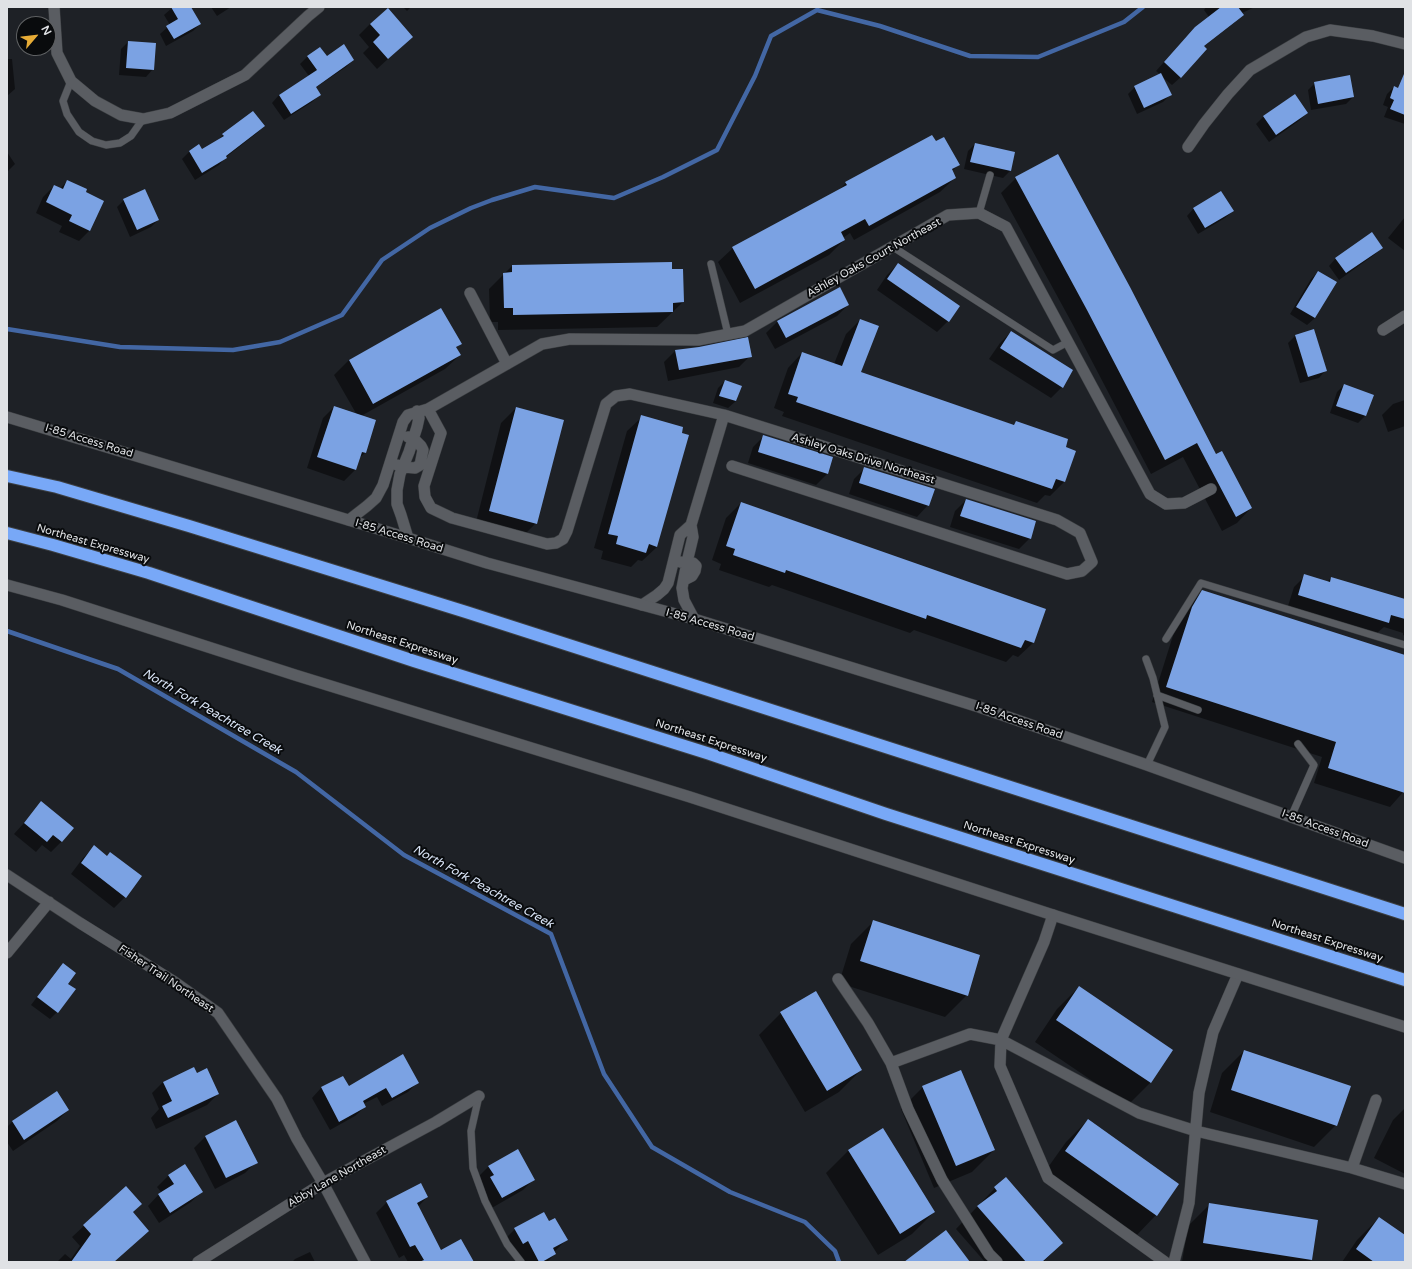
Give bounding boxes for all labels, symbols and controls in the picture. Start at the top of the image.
north arrow [16,16,56,56]
text: N [38,24,54,38]
street label: Ashley Oaks Court Northeast [805,216,943,300]
street label: I-85 Access Road [43,421,135,461]
street label: Ashley Oaks Drive Northeast [790,431,936,487]
street label: I-85 Access Road [353,516,445,556]
street label: Northeast Expressway [35,522,151,566]
street label: I-85 Access Road [664,606,756,644]
street label: Northeast Expressway [345,619,459,667]
water label: North Fork Peachtree Creek [140,666,284,758]
street label: I-85 Access Road [974,700,1064,742]
street label: Northeast Expressway [654,717,768,765]
street label: I-85 Access Road [1280,807,1370,851]
street label: Northeast Expressway [962,819,1076,867]
water label: North Fork Peachtree Creek [410,842,556,932]
street label: Northeast Expressway [1270,917,1384,965]
street label: Fisher Trail Northeast [116,942,216,1016]
street label: Abby Lane Northeast [285,1143,389,1211]

